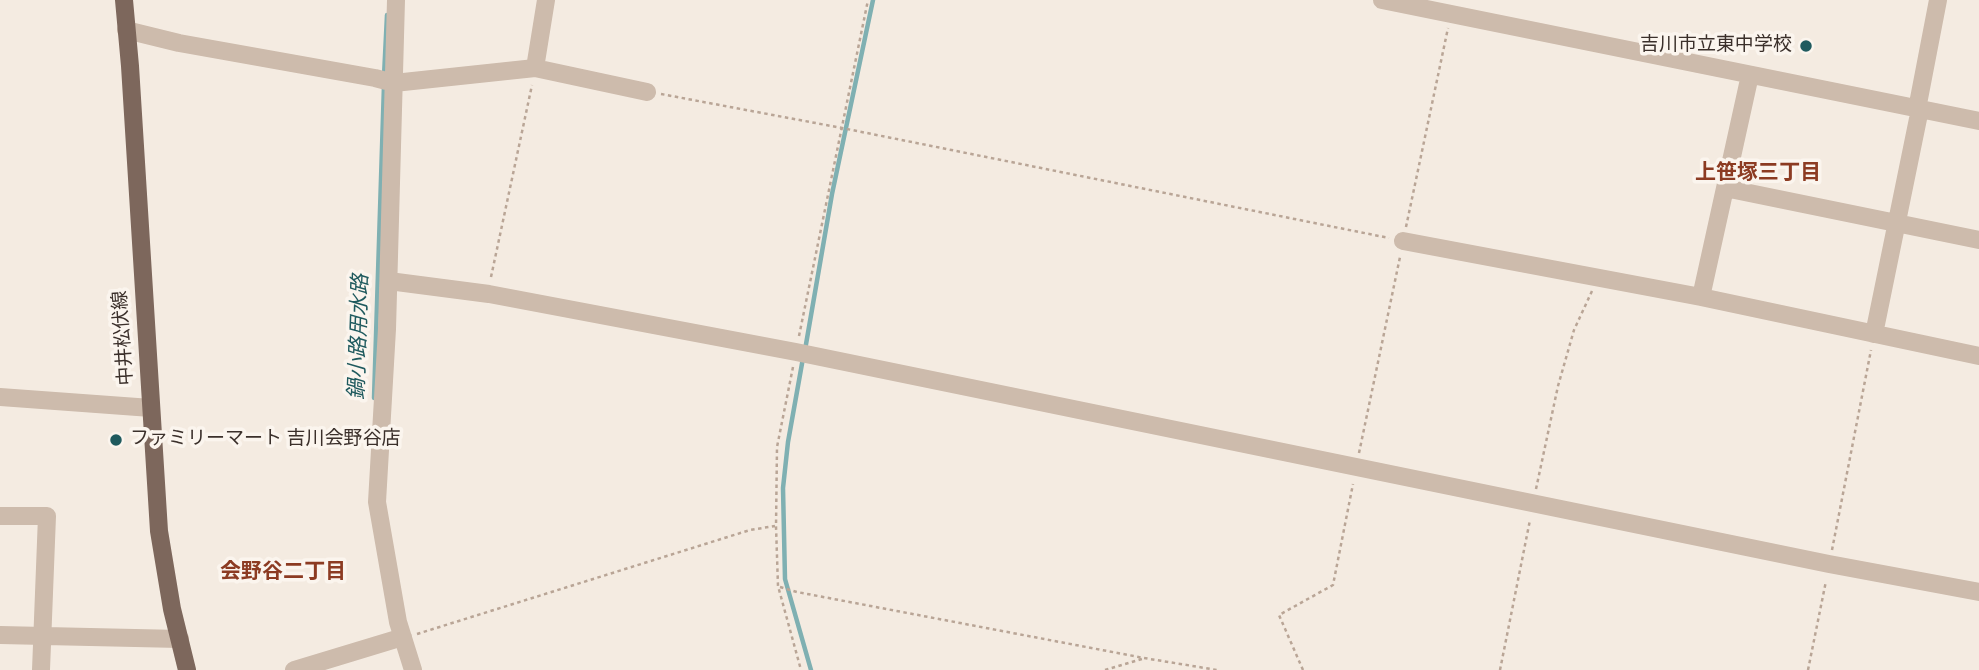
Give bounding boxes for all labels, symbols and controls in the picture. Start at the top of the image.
place label: 吉川市立東中学校 [1640,35,1792,57]
marker: 吉川市立東中学校 [1798,38,1814,54]
district label: 上笹塚三丁目 [1695,162,1821,188]
water label: 鍋小路用水路 [346,274,376,400]
street label: 中井松伏線 [110,290,140,386]
place label: ファミリーマート 吉川会野谷店 [130,429,400,451]
marker: ファミリーマート 吉川会野谷店 [108,432,124,448]
district label: 会野谷二丁目 [220,561,346,587]

